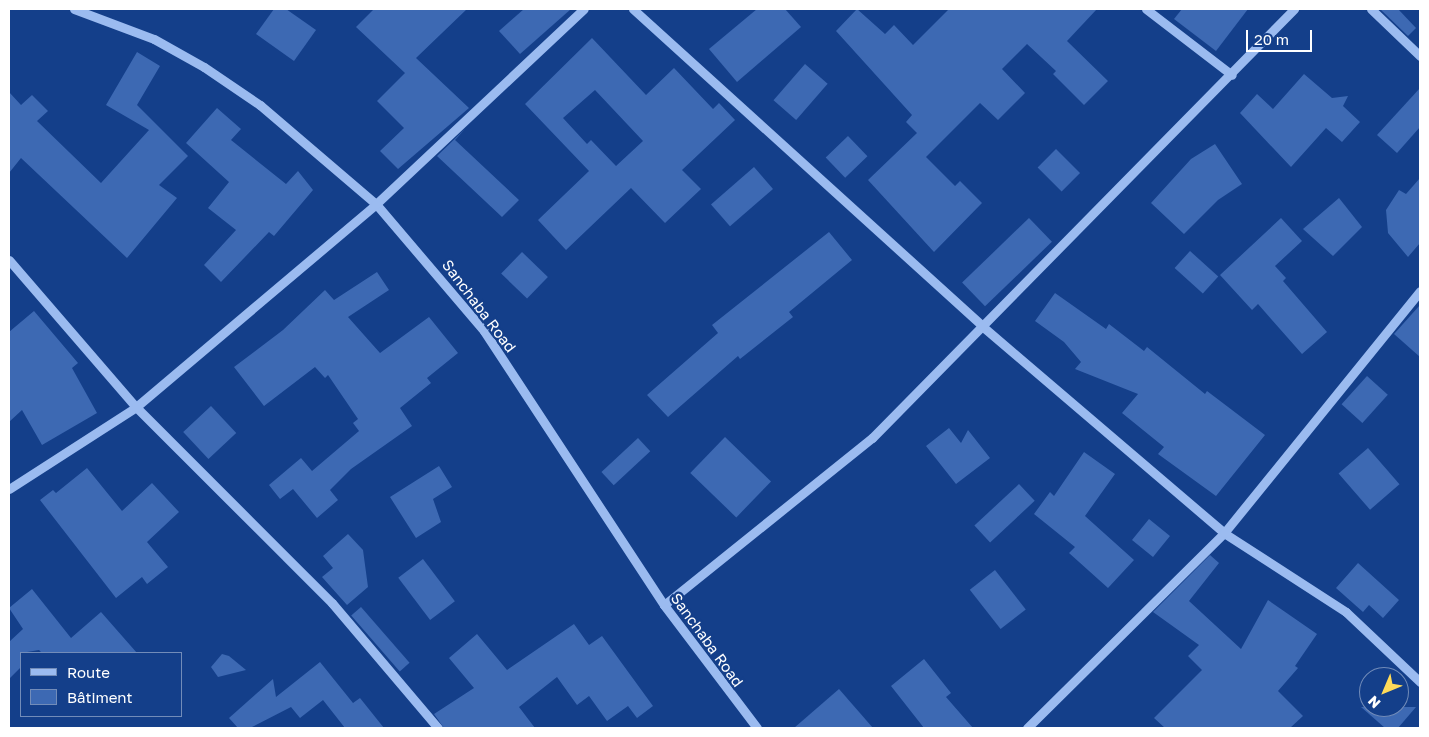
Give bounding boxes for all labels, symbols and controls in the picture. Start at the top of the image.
scale bar [1249,20,1315,52]
text: 20 m [1254,30,1289,48]
street label: Sanchaba Road [438,256,520,356]
street label: Sanchaba Road [667,590,747,690]
legend [20,652,182,717]
text: Route [67,663,110,681]
north arrow [1359,667,1409,717]
text: Bâtiment [67,688,132,706]
text: N [1364,692,1384,712]

